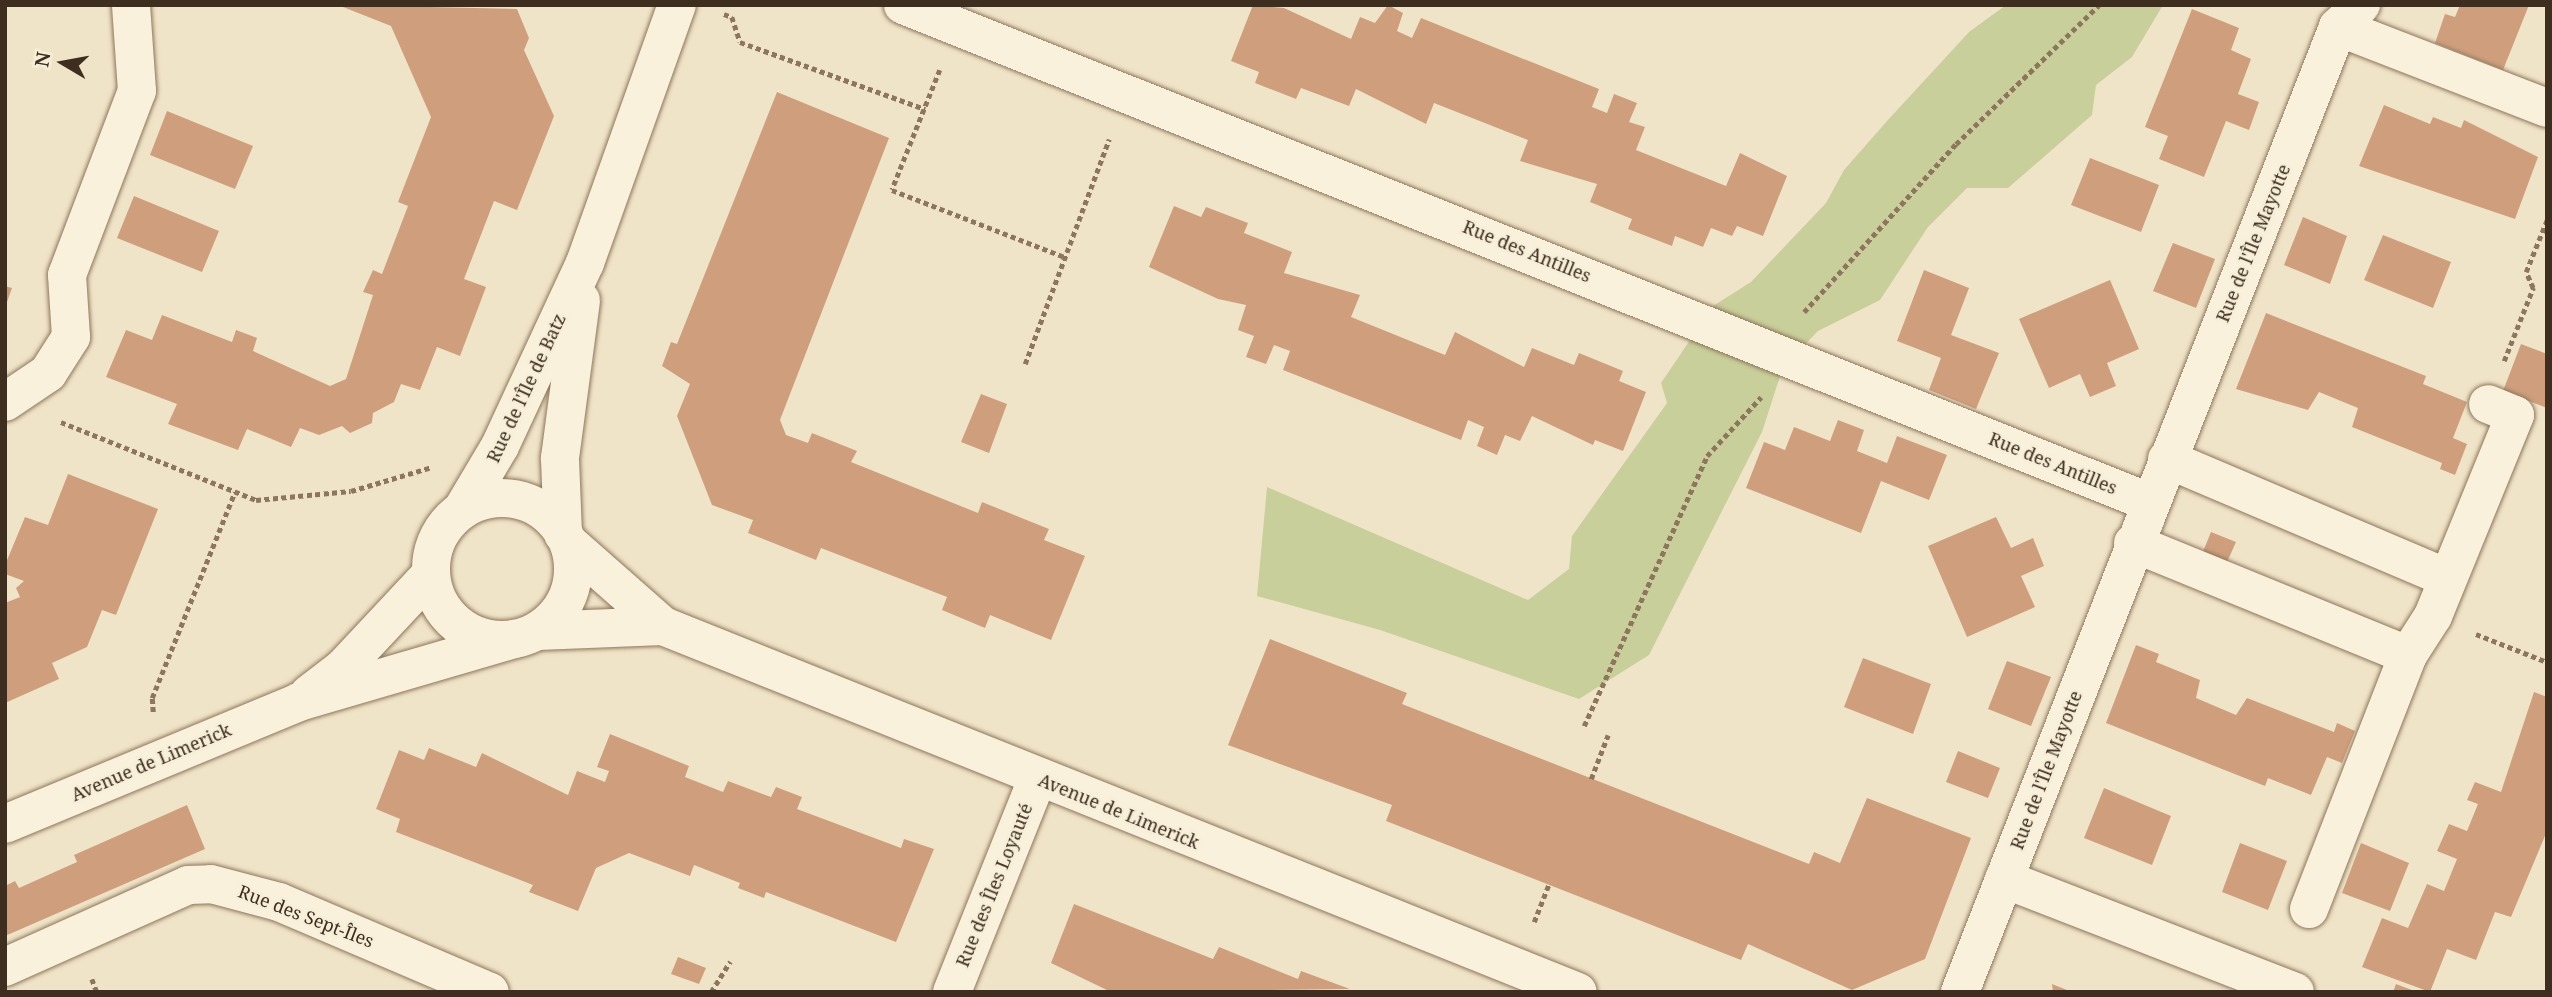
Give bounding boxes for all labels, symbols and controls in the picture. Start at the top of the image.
north arrow [28,28,98,98]
text: N [28,50,56,69]
street label: Rue de l'Île Mayotte [2211,161,2295,325]
street label: Rue des Antilles [1460,215,1594,287]
street label: Rue de l'Île de Batz [482,310,570,466]
street label: Rue des Antilles [1986,427,2120,499]
street label: Rue de l'Île Mayotte [2006,687,2086,853]
street label: Avenue de Limerick [68,719,234,805]
street label: Avenue de Limerick [1035,769,1203,853]
street label: Rue des Îles Loyauté [951,800,1037,970]
street label: Rue des Sept-Îles [235,880,377,952]

